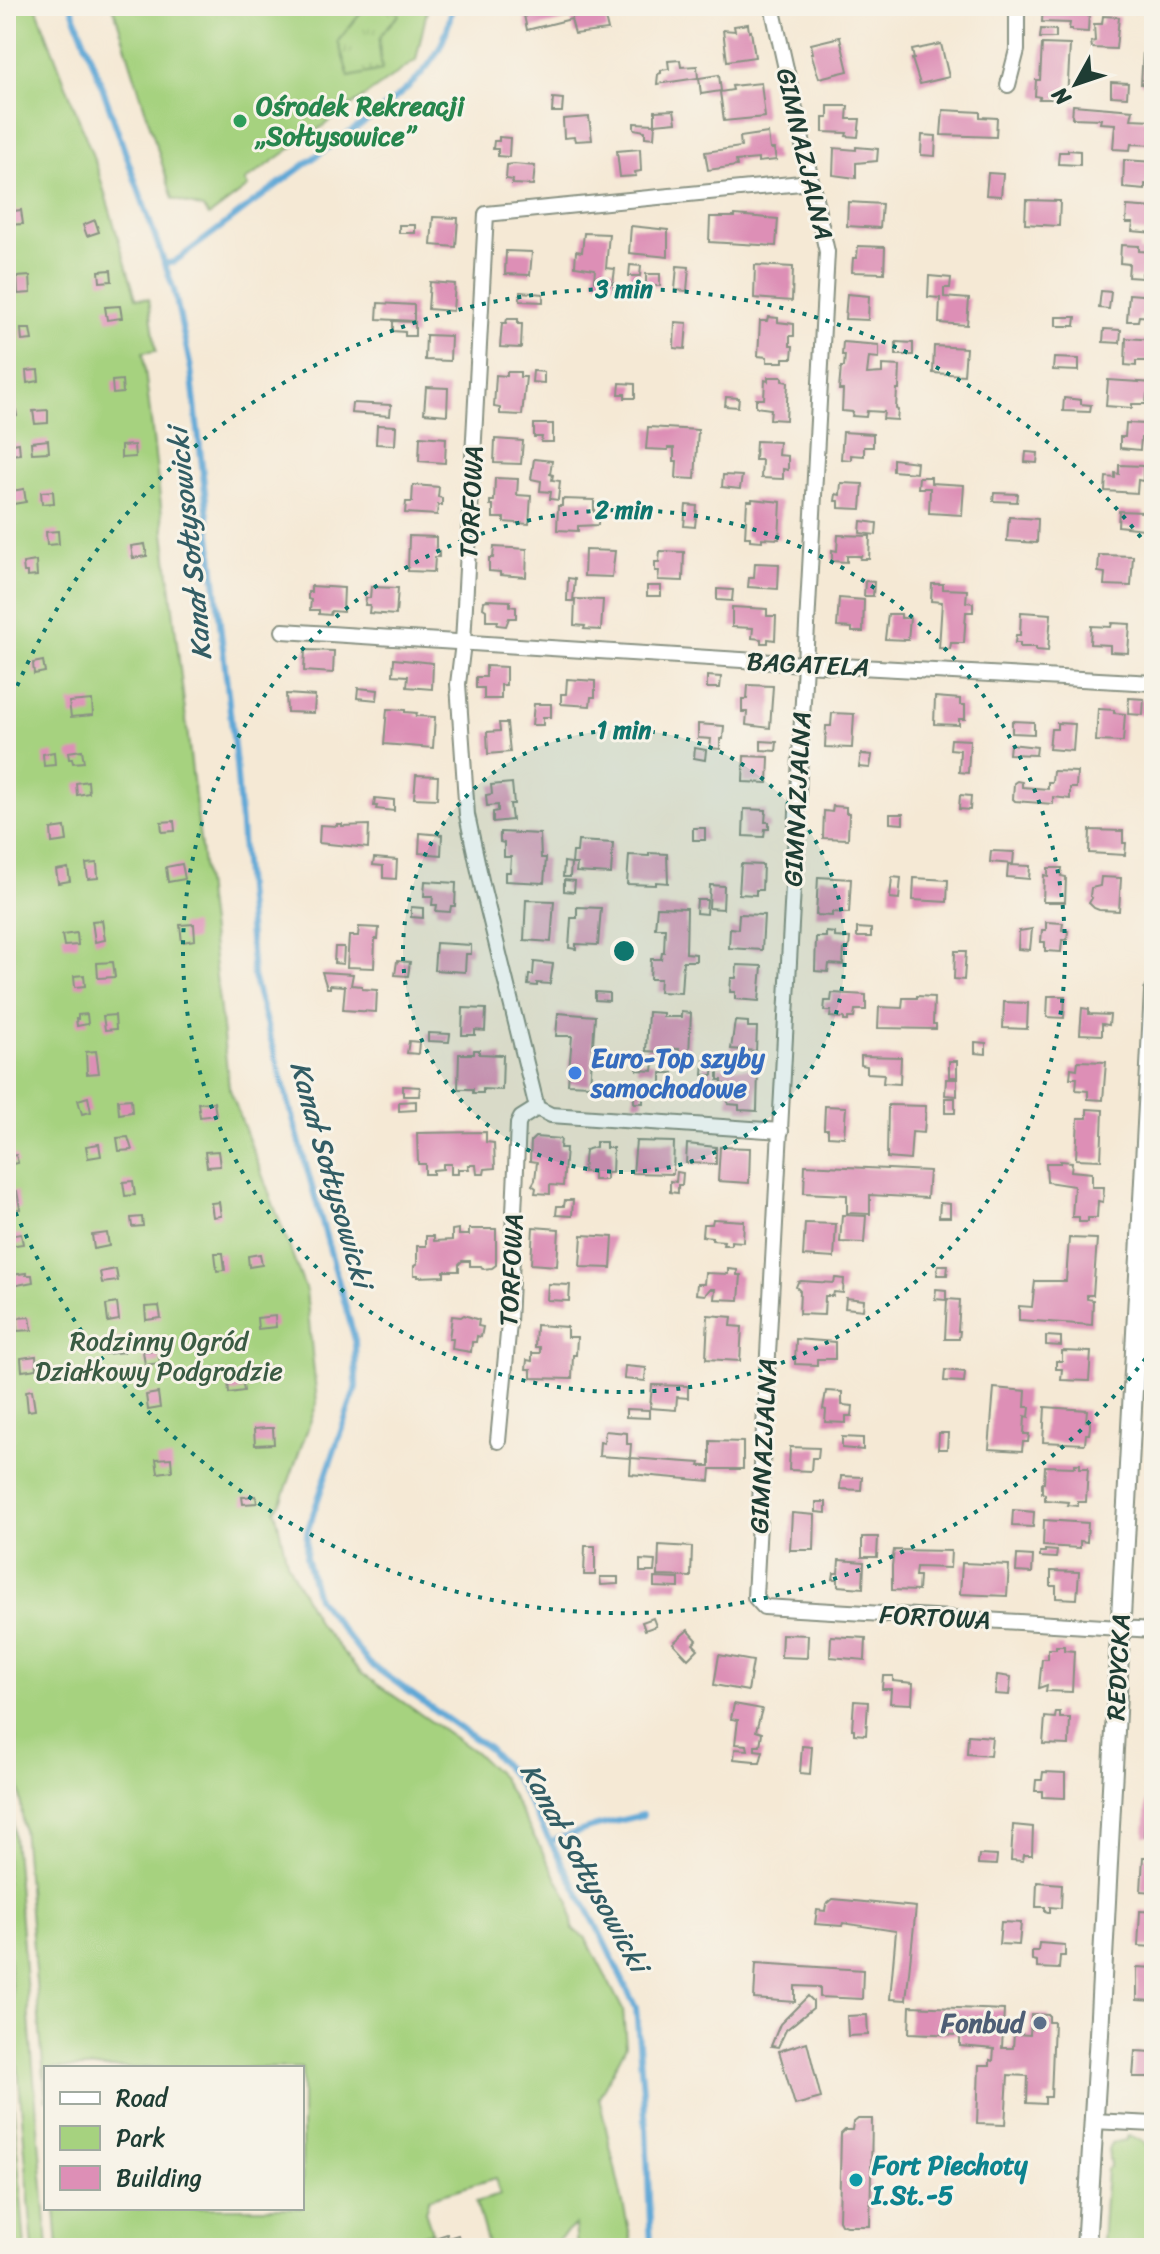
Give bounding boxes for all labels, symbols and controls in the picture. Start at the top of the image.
north arrow [1036,44,1116,124]
street label: GIMNAZJALNA [763,63,847,245]
text: N [1041,78,1082,116]
place label: Ośrodek Rekreacji „Sołtysowice” [254,83,466,159]
marker: Ośrodek Rekreacji „Sołtysowice” [231,112,249,130]
text: 3 min [594,268,653,310]
water label: Kanał Sołtysowicki [152,420,226,663]
street label: TORFOWA [445,444,497,560]
text: 2 min [594,489,653,531]
street label: BAGATELA [745,638,871,690]
text: 1 min [597,709,651,751]
street label: GIMNAZJALNA [769,710,825,888]
centre of rings [610,937,638,965]
place label: Euro-Top szyby samochodowe [590,1035,765,1111]
water label: Kanał Sołtysowicki [276,1055,389,1298]
marker: Euro-Top szyby samochodowe [566,1064,584,1082]
street label: TORFOWA [485,1212,537,1328]
park label: Rodzinny Ogród Działkowy Podgrodzie [35,1318,283,1394]
street label: GIMNAZJALNA [735,1357,791,1535]
street label: FORTOWA [878,1591,992,1643]
street label: REDYCKA [1092,1612,1144,1722]
water label: Kanał Sołtysowicki [507,1753,665,1986]
place label: Fonbud [940,2000,1026,2046]
marker: Fonbud [1031,2014,1049,2032]
legend [44,2066,304,2210]
text: Road [116,2077,170,2119]
text: Park [116,2117,165,2159]
place label: Fort Piechoty I.St.-5 [870,2142,1028,2218]
text: Building [116,2157,202,2199]
marker: Fort Piechoty I.St.-5 [847,2171,865,2189]

